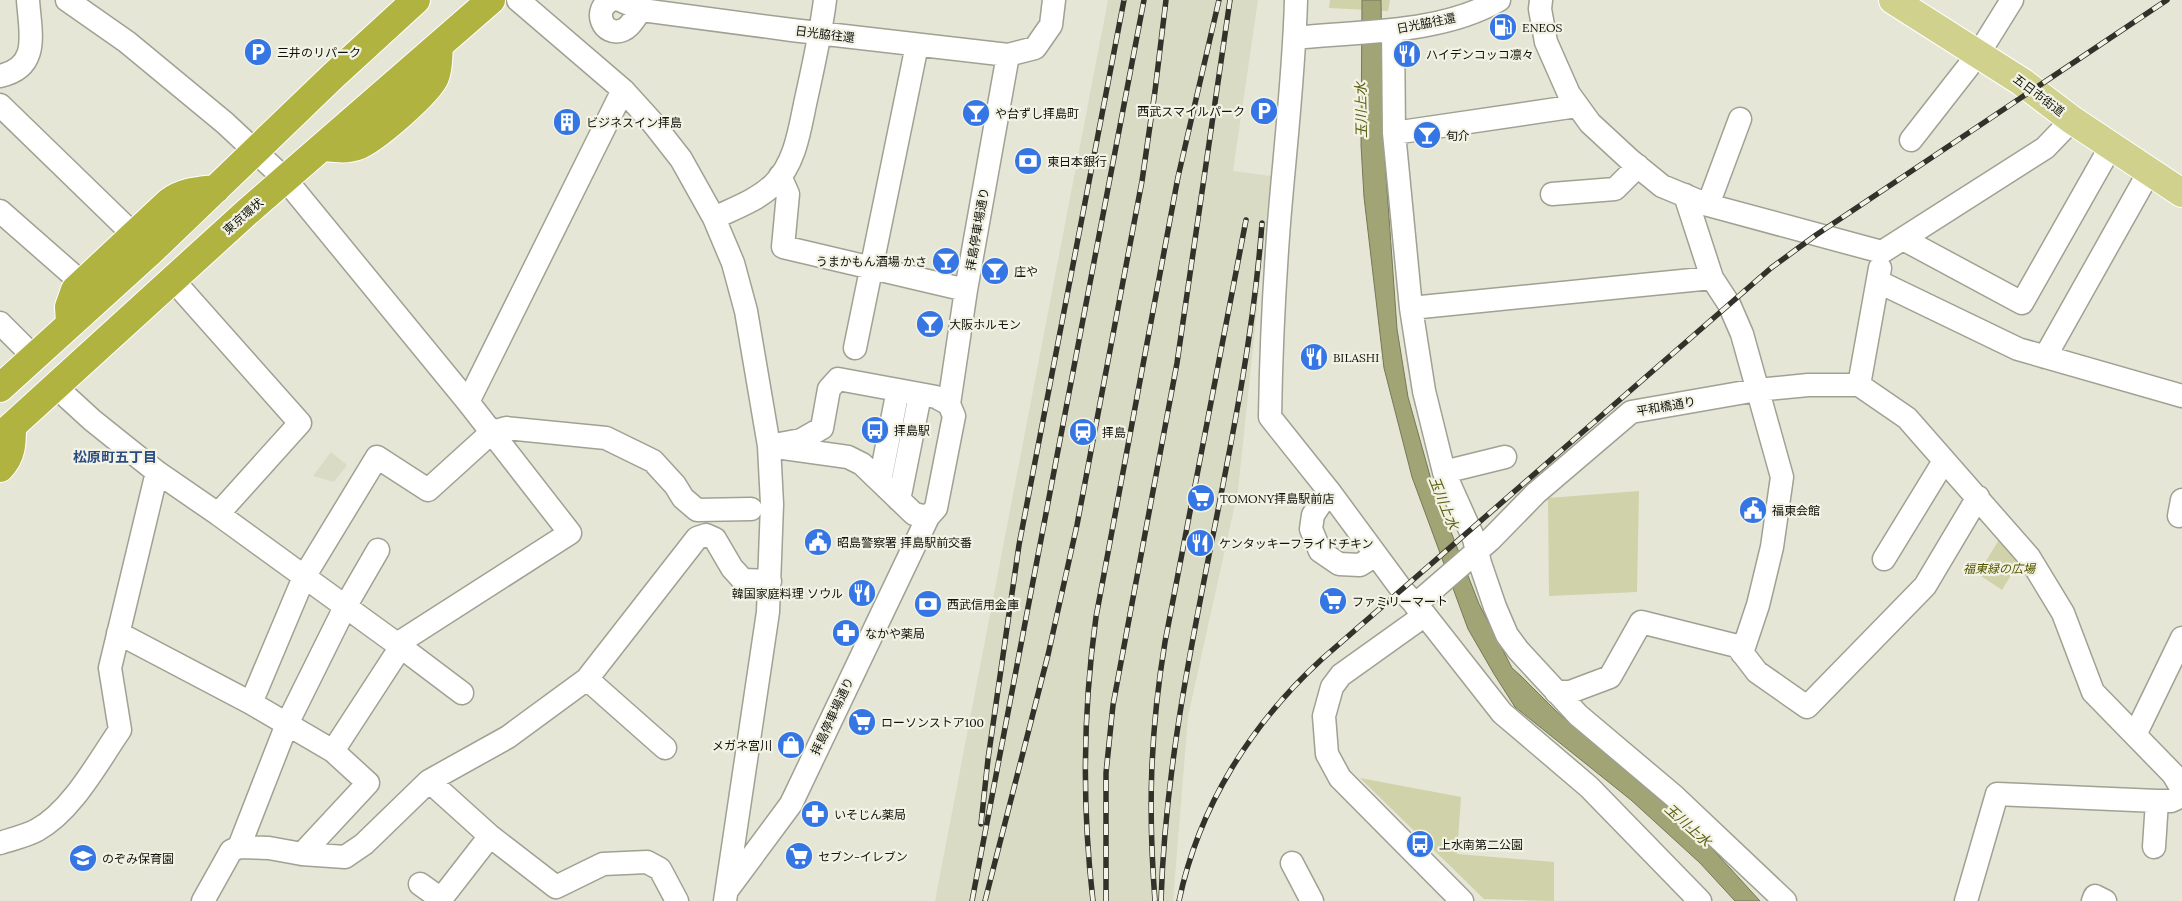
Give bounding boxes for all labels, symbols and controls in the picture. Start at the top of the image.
street label: 日光脇往還 [1395,10,1457,36]
fuel station icon: ENEOS [1488,12,1518,42]
place label: ENEOS [1522,20,1563,35]
street label: 日光脇往還 [794,23,856,45]
parking icon: 三井のリパーク [243,37,273,67]
restaurant icon: ハイデンコッコ凛々 [1392,39,1422,69]
place label: 三井のリパーク [277,45,361,60]
place label: ハイデンコッコ凛々 [1426,47,1534,62]
street label: 五日市街道 [2011,71,2067,119]
water label: 玉川上水 [1351,80,1370,138]
parking icon: 西武スマイルパーク [1249,96,1279,126]
bar icon: や台ずし拝島町 [961,98,991,128]
place label: 西武スマイルパーク [1137,104,1245,119]
place label: や台ずし拝島町 [995,106,1079,121]
building icon: ビジネスイン拝島 [552,107,582,137]
place label: ビジネスイン拝島 [586,115,682,130]
bar icon: 旬介 [1412,120,1442,150]
place label: 旬介 [1446,128,1470,143]
bank icon: 東日本銀行 [1013,146,1043,176]
place label: 東日本銀行 [1047,154,1107,169]
street label: 拝島停車場通り [962,186,992,272]
street label: 東京環状 [220,195,266,237]
bar icon: うまかもん酒場 かさ [931,246,961,276]
place label: うまかもん酒場 かさ [816,254,927,269]
bar icon: 庄や [980,256,1010,286]
place label: 庄や [1014,264,1038,279]
bar icon: 大阪ホルモン [915,309,945,339]
place label: 大阪ホルモン [949,317,1021,332]
restaurant icon: BILASHI [1299,342,1329,372]
place label: BILASHI [1333,350,1379,365]
street label: 平和橋通り [1635,393,1697,419]
bus stop icon: 拝島駅 [860,415,890,445]
station icon: 拝島 [1068,417,1098,447]
place label: 拝島駅 [894,423,930,438]
place label: 拝島 [1102,425,1126,440]
district label: 松原町五丁目 [73,448,157,466]
water label: 玉川上水 [1425,474,1464,534]
supermarket icon: TOMONY拝島駅前店 [1186,483,1216,513]
place label: TOMONY拝島駅前店 [1220,491,1334,506]
public building icon: 福東会館 [1738,495,1768,525]
place label: 福東会館 [1772,503,1820,518]
public building icon: 昭島警察署 拝島駅前交番 [803,527,833,557]
restaurant icon: ケンタッキーフライドチキン [1185,528,1215,558]
place label: 昭島警察署 拝島駅前交番 [837,535,972,550]
place label: ケンタッキーフライドチキン [1219,536,1374,551]
park label: 福東緑の広場 [1963,561,2037,576]
restaurant icon: 韓国家庭料理 ソウル [847,578,877,608]
place label: 韓国家庭料理 ソウル [732,586,843,601]
supermarket icon: ファミリーマート [1318,586,1348,616]
bank icon: 西武信用金庫 [913,589,943,619]
place label: ファミリーマート [1352,594,1448,609]
place label: 西武信用金庫 [947,597,1019,612]
pharmacy icon: なかや薬局 [831,618,861,648]
place label: なかや薬局 [865,626,925,641]
street label: 拝島停車場通り [807,675,857,757]
supermarket icon: ローソンストア100 [847,707,877,737]
place label: ローソンストア100 [881,715,984,730]
shop icon: メガネ宮川 [776,730,806,760]
place label: メガネ宮川 [712,738,772,753]
pharmacy icon: いそじん薬局 [800,799,830,829]
water label: 玉川上水 [1661,800,1716,852]
place label: いそじん薬局 [834,807,906,822]
bus stop icon: 上水南第二公園 [1405,829,1435,859]
place label: 上水南第二公園 [1439,837,1523,852]
supermarket icon: セブン-イレブン [784,841,814,871]
school or university icon: のぞみ保育園 [68,843,98,873]
place label: セブン-イレブン [818,849,908,864]
place label: のぞみ保育園 [102,851,174,866]

